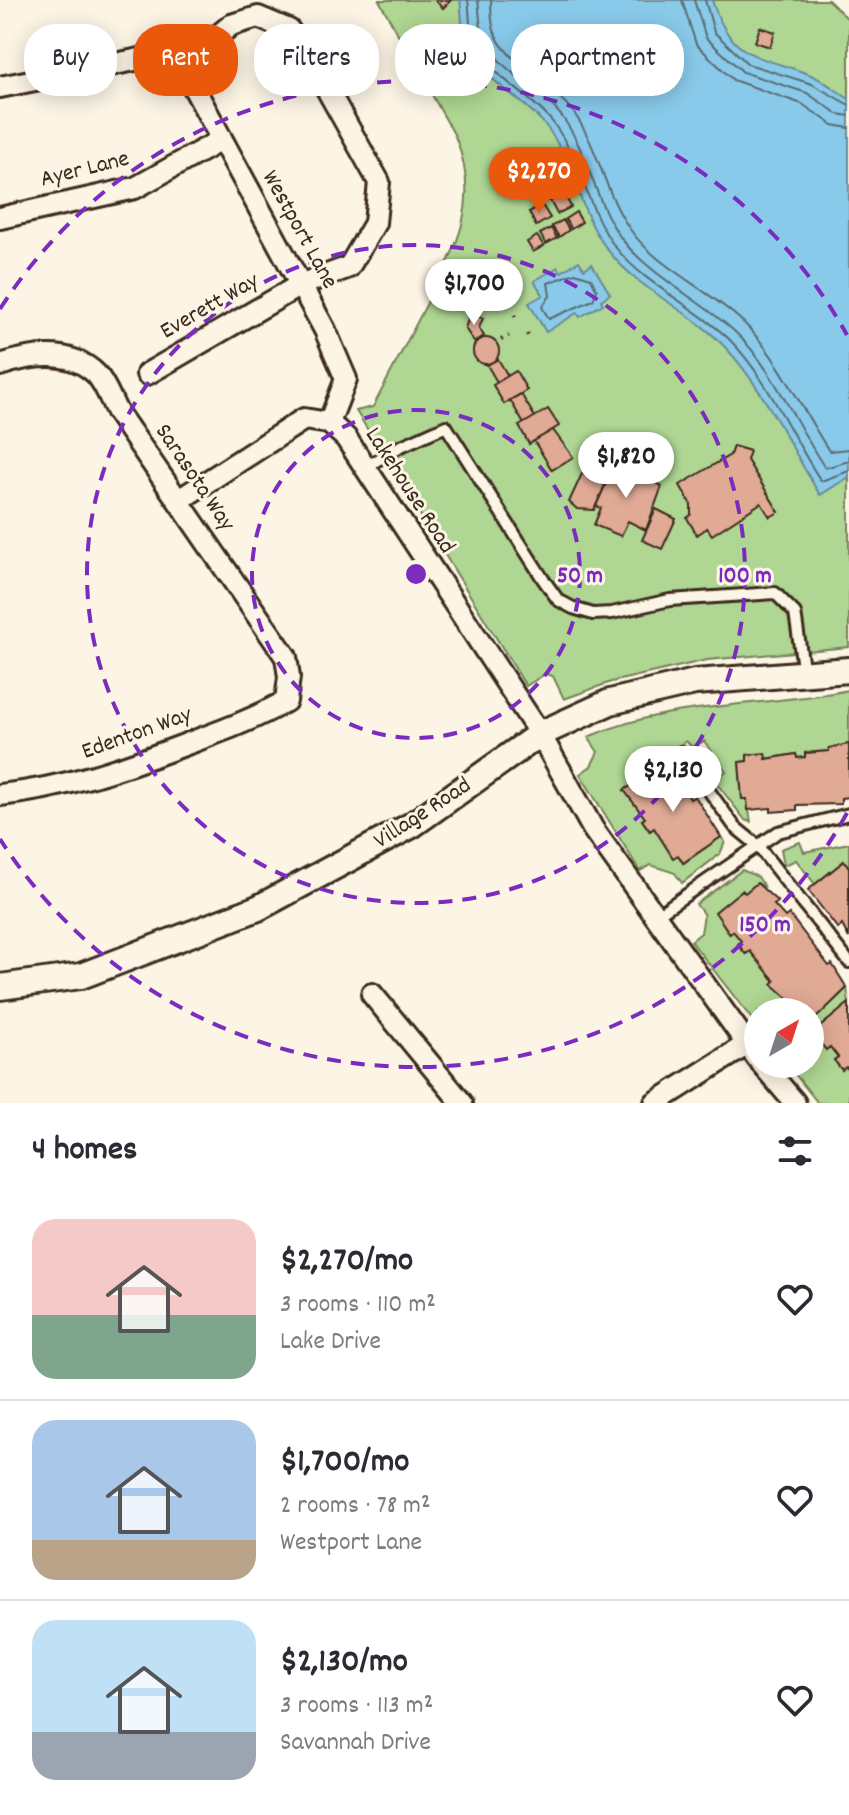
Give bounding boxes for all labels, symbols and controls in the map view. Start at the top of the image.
chip: Buy [24,24,117,96]
chip: Rent [133,24,238,96]
chip: Filters [254,24,379,96]
chip: New [395,24,495,96]
chip: Apartment [511,24,684,96]
street label: Ayer Lane [37,143,133,197]
pin: $2,270 [474,147,604,215]
text: $2,270 [507,154,571,191]
street label: Westport Lane [252,164,346,296]
pin: $1,700 [409,259,539,327]
street label: Everett Way [154,264,267,349]
text: $1,700 [443,266,505,303]
street label: Sarasota Way [145,417,243,540]
street label: Lakehouse Road [355,421,463,561]
pin: $1,820 [561,432,691,500]
text: $1,820 [596,439,656,476]
centre of rings [402,560,430,588]
text: 50 m [557,560,603,594]
text: 100 m [718,560,772,594]
street label: Edenton Way [77,698,198,770]
pin: $2,130 [608,746,738,814]
text: $2,130 [643,753,703,790]
street label: Village Road [368,770,478,858]
text: 150 m [739,909,791,943]
north arrow [744,998,824,1078]
map controls [744,998,824,1078]
text: 4 homes [32,1127,137,1176]
icon: filters [773,1129,817,1173]
text: $2,270/mo [280,1238,413,1287]
icon: home [96,1251,192,1347]
icon: heart [773,1277,817,1321]
text: 3 rooms · 110 m² [280,1287,436,1324]
text: Lake Drive [280,1324,381,1361]
text: $1,700/mo [280,1439,409,1488]
icon: home [96,1452,192,1548]
icon: heart [773,1478,817,1522]
text: 2 rooms · 78 m² [280,1488,430,1525]
text: Westport Lane [280,1525,422,1562]
text: $2,130/mo [280,1639,408,1688]
icon: home [96,1652,192,1748]
icon: heart [773,1678,817,1722]
text: 3 rooms · 113 m² [280,1688,433,1725]
text: Savannah Drive [280,1725,431,1762]

